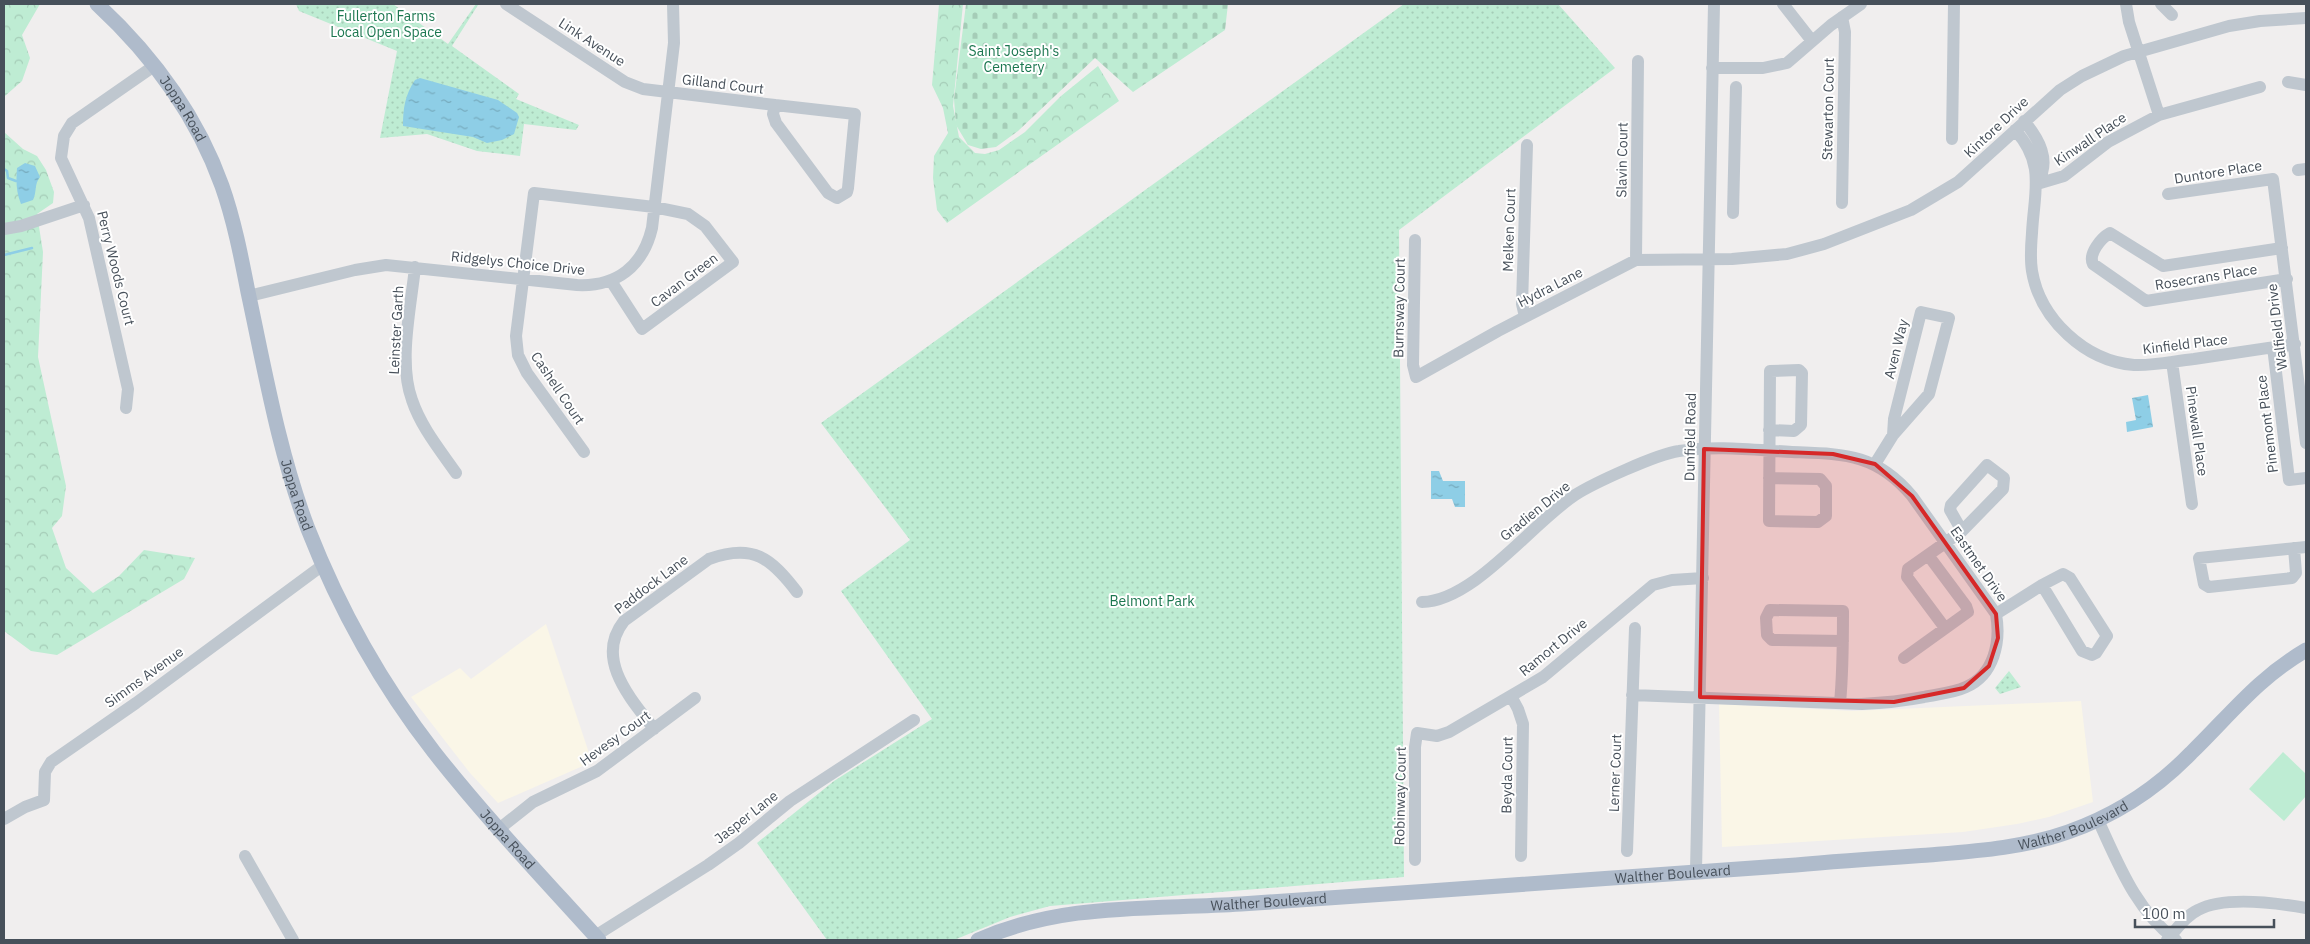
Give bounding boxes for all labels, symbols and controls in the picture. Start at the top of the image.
park label: Fullerton Farms Local Open Space [330,7,442,41]
street label: Link Avenue [555,14,629,70]
park label: Saint Joseph's Cemetery [969,42,1060,76]
street label: Stewarton Court [1818,58,1838,160]
street label: Gilland Court [681,70,765,98]
street label: Joppa Road [156,72,210,145]
street label: Kintore Drive [1960,92,2032,161]
street label: Kinwall Place [2050,108,2130,170]
street label: Slavin Court [1612,122,1632,198]
street label: Duntore Place [2173,156,2263,188]
street label: Melken Court [1499,188,1519,272]
street label: Perry Woods Court [93,209,139,327]
street label: Ridgelys Choice Drive [450,247,586,279]
street label: Cavan Green [647,249,721,311]
street label: Burnsway Court [1389,258,1409,358]
street label: Rosecrans Place [2154,260,2259,294]
street label: Hydra Lane [1514,263,1586,311]
street label: Walfield Drive [2263,282,2291,371]
street label: Leinster Garth [385,285,407,375]
street label: Aven Way [1880,317,1912,381]
street label: Kinfield Place [2141,330,2229,358]
street label: Cashell Court [527,348,589,428]
street label: Pinemont Place [2252,374,2282,474]
street label: Pinewall Place [2182,385,2212,478]
street label: Dunfield Road [1680,393,1700,481]
street label: Joppa Road [277,457,317,533]
street label: Gradien Drive [1496,477,1574,545]
street label: Eastmet Drive [1946,523,2012,605]
street label: Paddock Lane [611,550,692,618]
park label: Belmont Park [1109,592,1195,610]
street label: Ramort Drive [1515,614,1591,680]
street label: Simms Avenue [101,642,187,712]
street label: Hevesy Court [576,706,654,770]
street label: Lerner Court [1605,733,1625,812]
street label: Beyda Court [1497,736,1517,814]
street label: Robinway Court [1390,746,1410,846]
street label: Jasper Lane [711,786,782,847]
street label: Walther Boulevard [2017,797,2131,854]
street label: Joppa Road [476,805,539,873]
street label: Walther Boulevard [1614,861,1731,887]
street label: Walther Boulevard [1210,889,1327,915]
scale bar [2135,896,2274,928]
text: 100 m [2142,904,2186,923]

